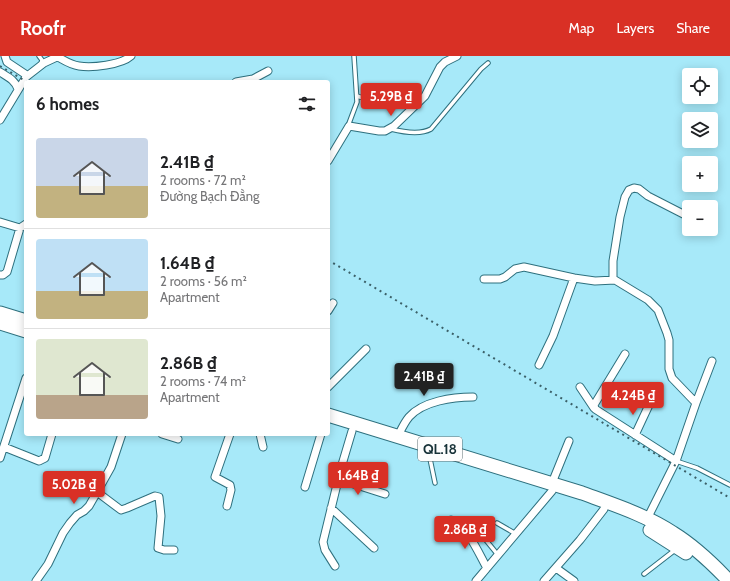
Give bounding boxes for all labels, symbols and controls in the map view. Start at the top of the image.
text: Roofr [20,17,66,40]
text: Map [569,19,594,37]
text: Layers [616,19,654,37]
text: Share [676,19,710,37]
map controls [682,68,718,236]
button: locate [682,68,718,104]
pin: 5.29B ₫ [354,83,428,117]
text: 5.29B ₫ [370,88,412,104]
icon: filters [296,93,318,115]
text: 6 homes [36,94,99,114]
button: layers [682,112,718,148]
text: 2.41B ₫ [160,152,214,172]
icon: home [68,154,116,202]
button: + [682,156,718,192]
text: 2 rooms · 72 m² [160,172,246,188]
text: Đường Bạch Đằng [160,188,259,204]
button: − [682,200,718,236]
text: 1.64B ₫ [160,253,214,273]
icon: home [68,255,116,303]
text: 2 rooms · 56 m² [160,273,247,289]
text: Apartment [160,289,220,305]
text: 2.86B ₫ [160,353,217,373]
icon: home [68,355,116,403]
pin: 2.41B ₫ [387,363,461,397]
text: 2.41B ₫ [403,368,445,384]
text: 2 rooms · 74 m² [160,373,246,389]
pin: 4.24B ₫ [596,382,670,416]
text: 4.24B ₫ [611,387,655,403]
text: Apartment [160,389,220,405]
road number: QL.18 [418,437,462,461]
pin: 1.64B ₫ [321,462,395,496]
text: 1.64B ₫ [337,467,379,483]
pin: 5.02B ₫ [37,471,111,505]
text: 5.02B ₫ [52,476,96,492]
pin: 2.86B ₫ [428,516,502,550]
text: 2.86B ₫ [443,521,487,537]

